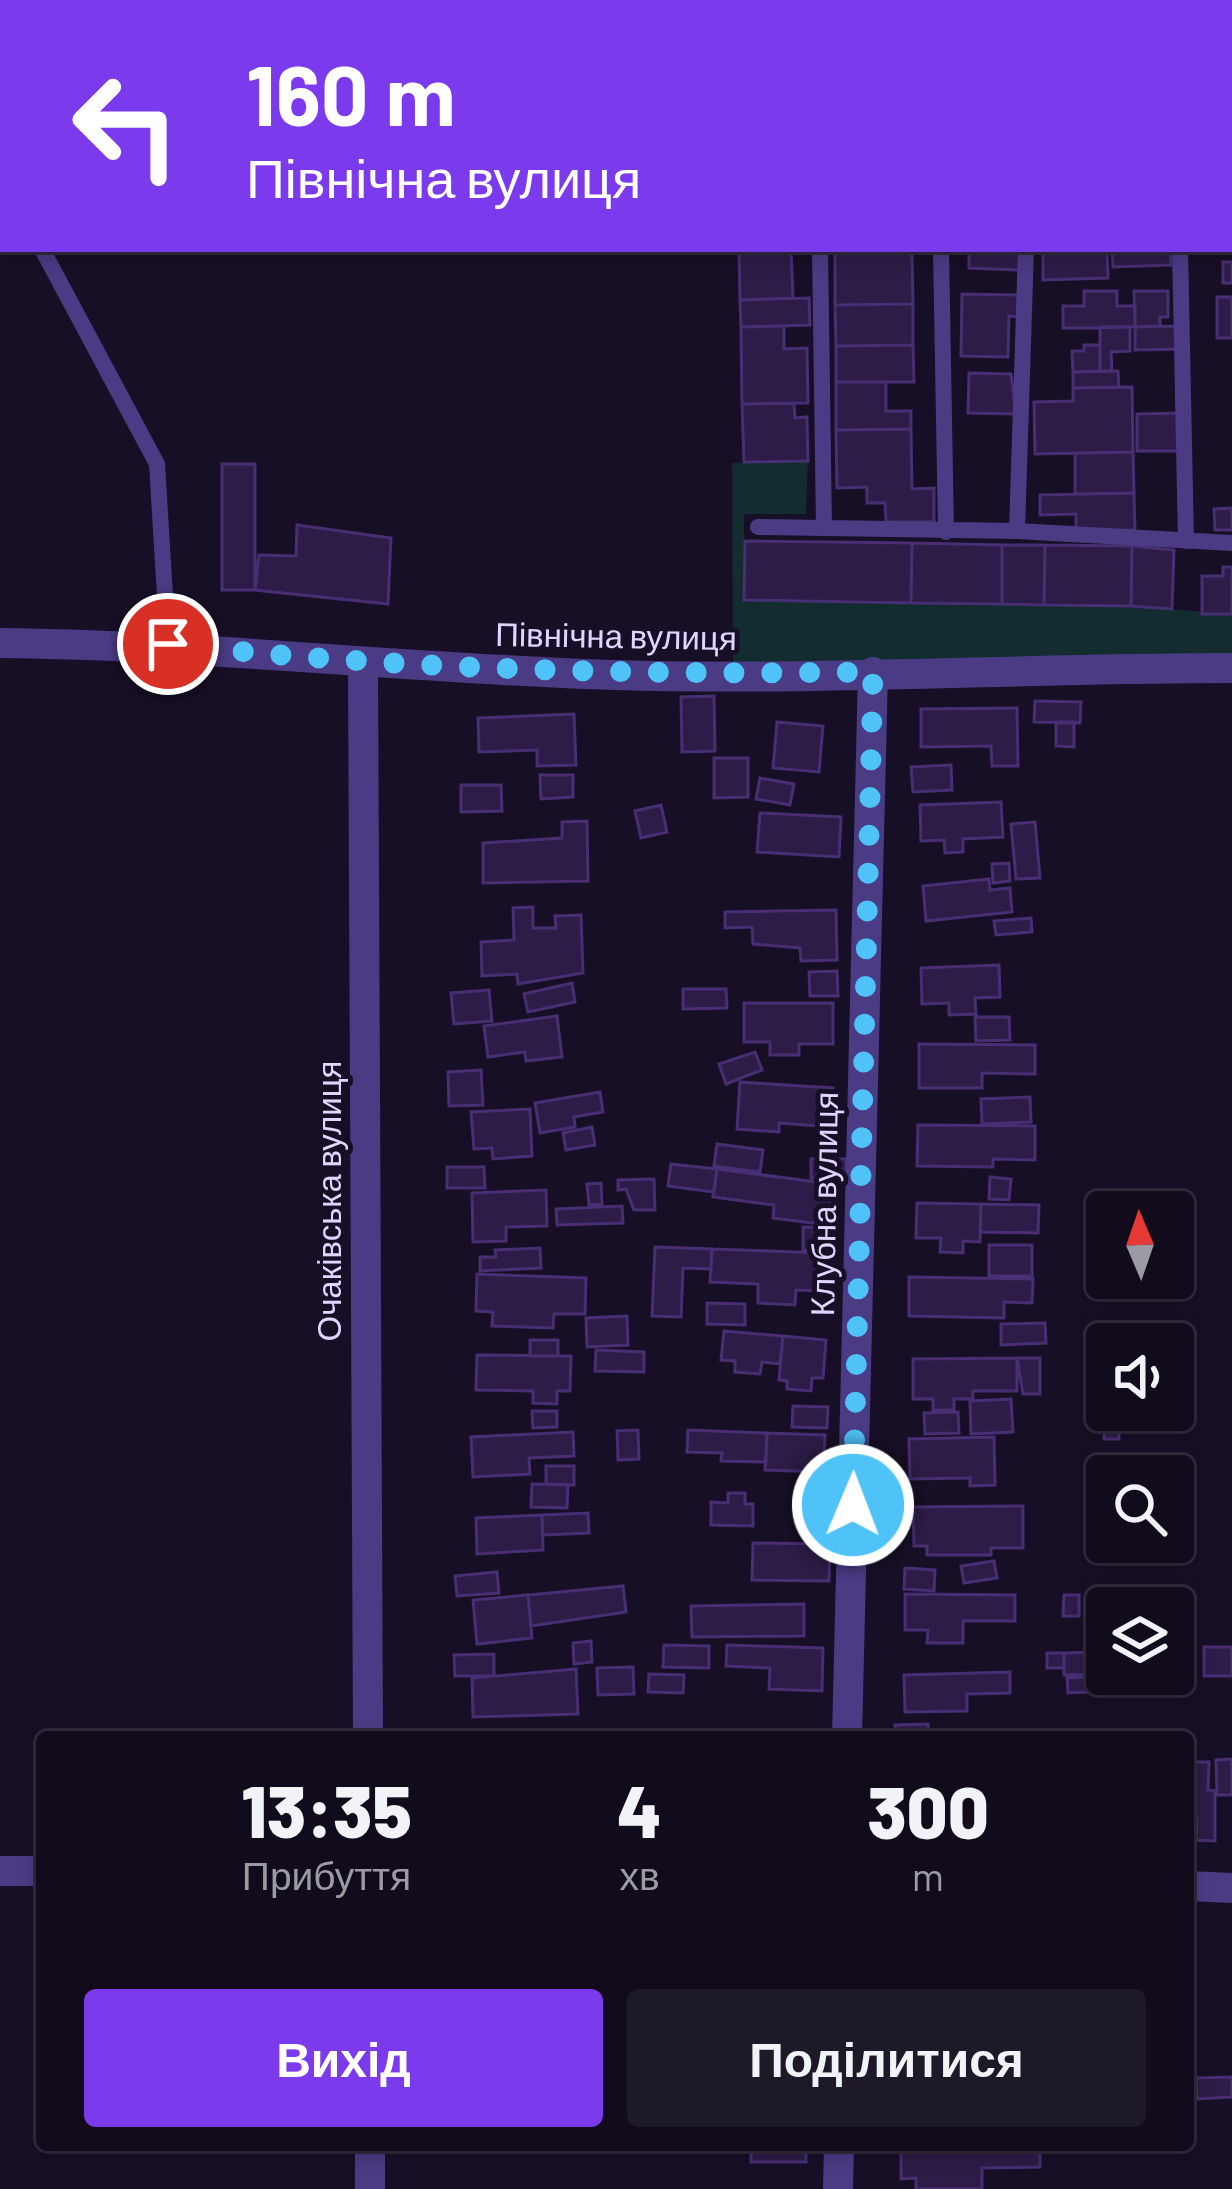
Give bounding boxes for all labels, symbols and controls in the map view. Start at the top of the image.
text: 160 m [246,42,456,143]
icon: left [48,48,204,204]
text: Північна вулиця [246,144,641,209]
pin [117,593,219,695]
icon: arrive [135,611,201,677]
street label: Північна вулиця [495,613,737,657]
street label: Очаківська вулиця [308,1061,348,1342]
street label: Клубна вулиця [801,1091,845,1317]
north arrow [1086,1191,1194,1299]
map controls [1086,1191,1194,1695]
button: sound [1086,1323,1194,1431]
position arrow [790,1442,916,1568]
button: search [1086,1455,1194,1563]
button: layers [1086,1587,1194,1695]
text: 13:35 [241,1766,412,1852]
text: 4 [617,1766,662,1852]
text: 300 [867,1767,989,1853]
text: Прибуття [242,1851,411,1898]
text: хв [619,1851,660,1898]
text: m [912,1852,944,1899]
button: Вихід [84,1989,603,2127]
button: Поділитися [627,1989,1146,2127]

